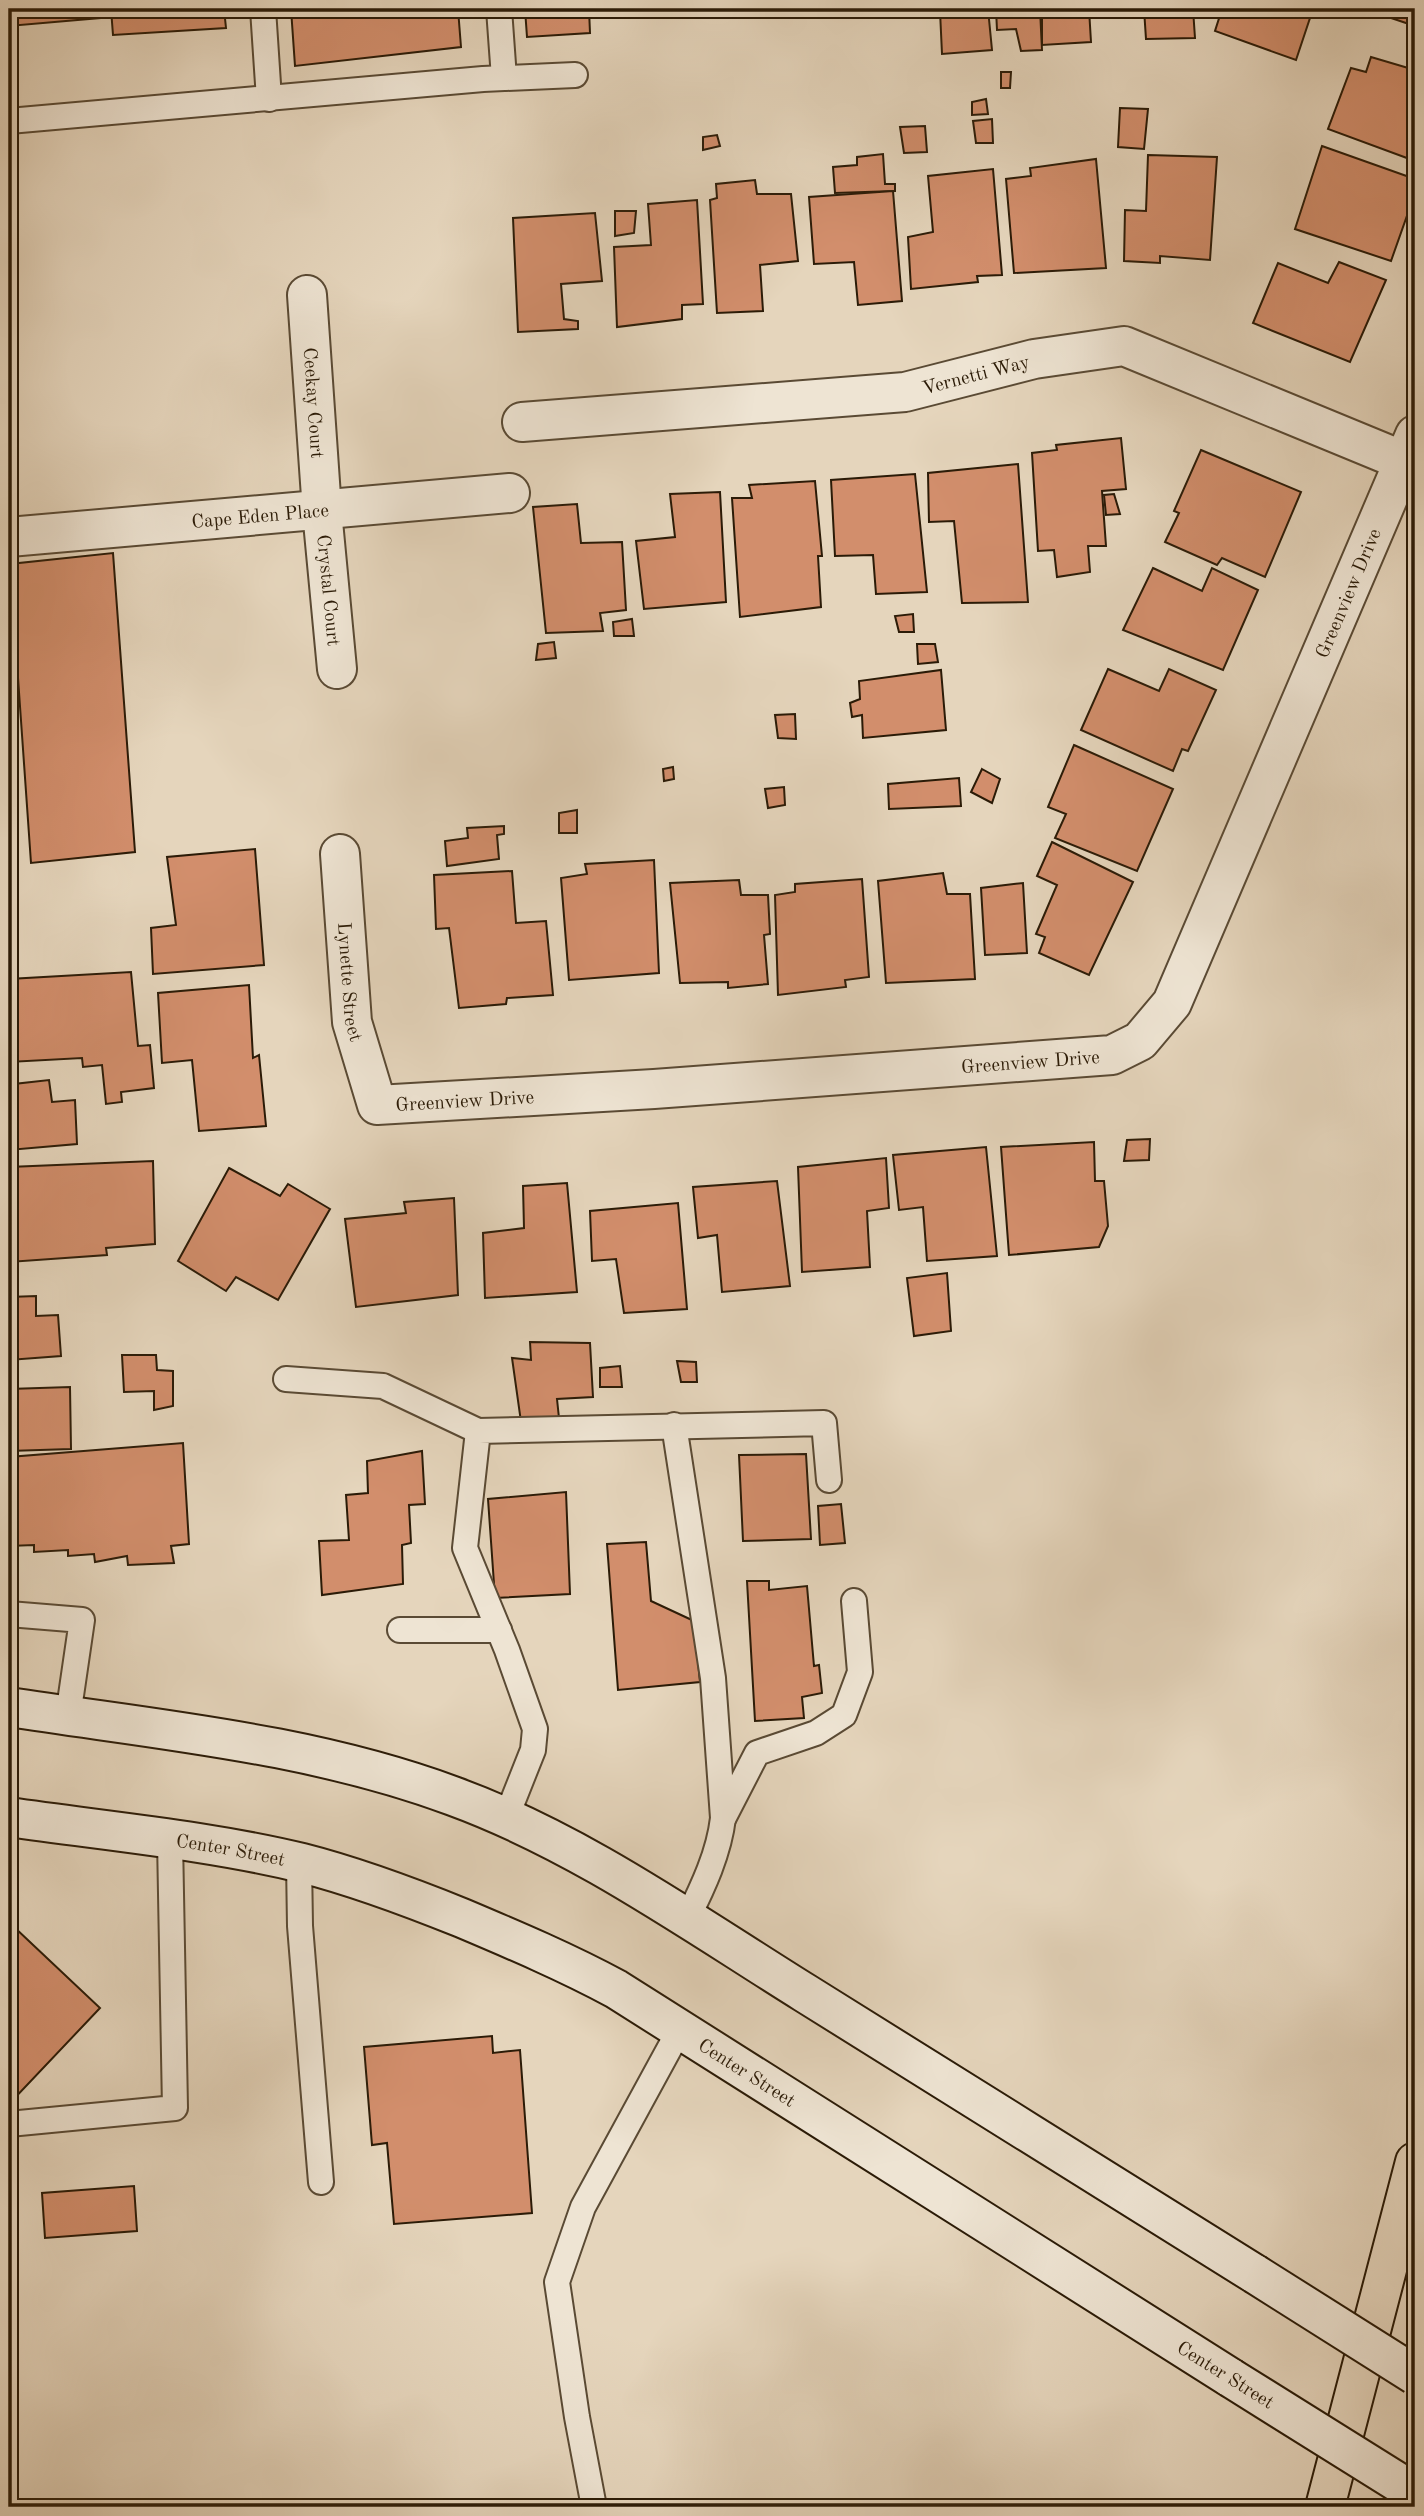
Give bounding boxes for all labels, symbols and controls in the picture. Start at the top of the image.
street label: Ceekay Court [299,347,325,459]
street label: Vernetti Way [920,354,1032,399]
street label: Cape Eden Place [191,502,330,533]
street label: Greenview Drive [1314,526,1386,661]
street label: Crystal Court [312,534,342,647]
street label: Lynette Street [333,922,364,1044]
street label: Greenview Drive [961,1049,1101,1078]
street label: Greenview Drive [395,1089,535,1116]
street label: Center Street [174,1833,287,1871]
street label: Center Street [694,2037,798,2112]
street label: Center Street [1173,2339,1277,2413]

